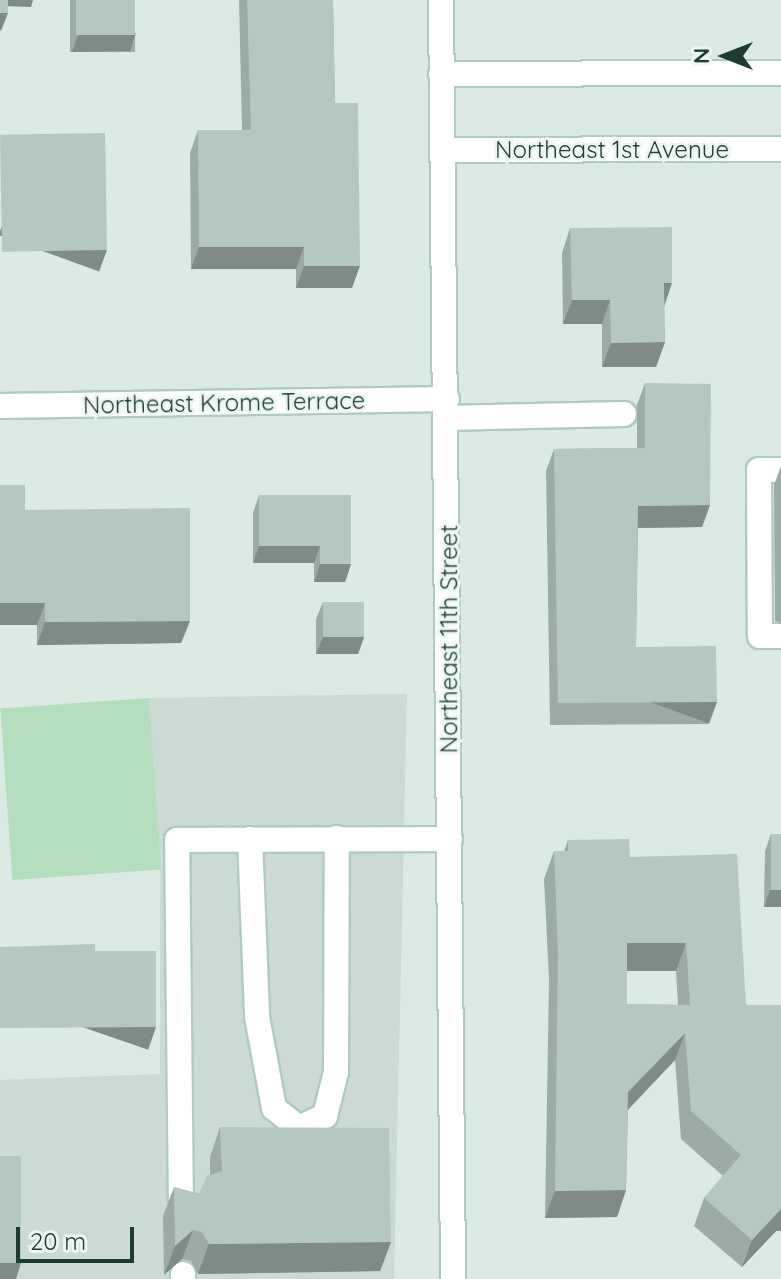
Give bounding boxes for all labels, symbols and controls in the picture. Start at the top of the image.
north arrow [685,16,765,96]
text: N [687,48,715,64]
street label: Northeast 1st Avenue [495,136,729,164]
street label: Northeast Krome Terrace [83,386,365,420]
street label: Northeast 11th Street [435,525,463,753]
scale bar [20,1211,138,1261]
text: 20 m [30,1226,86,1256]

